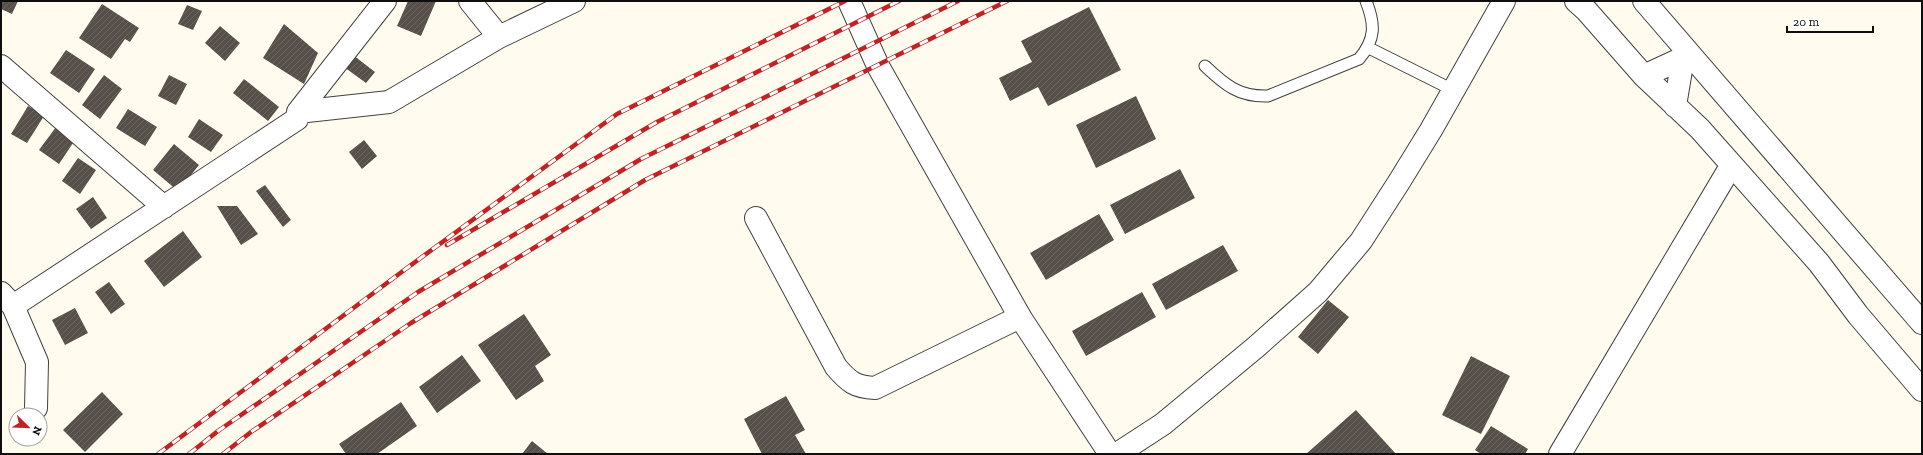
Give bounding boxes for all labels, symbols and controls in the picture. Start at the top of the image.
scale bar [1787,8,1873,34]
text: 20 m [1793,15,1820,29]
north arrow [8,407,48,447]
text: N [29,424,44,438]

